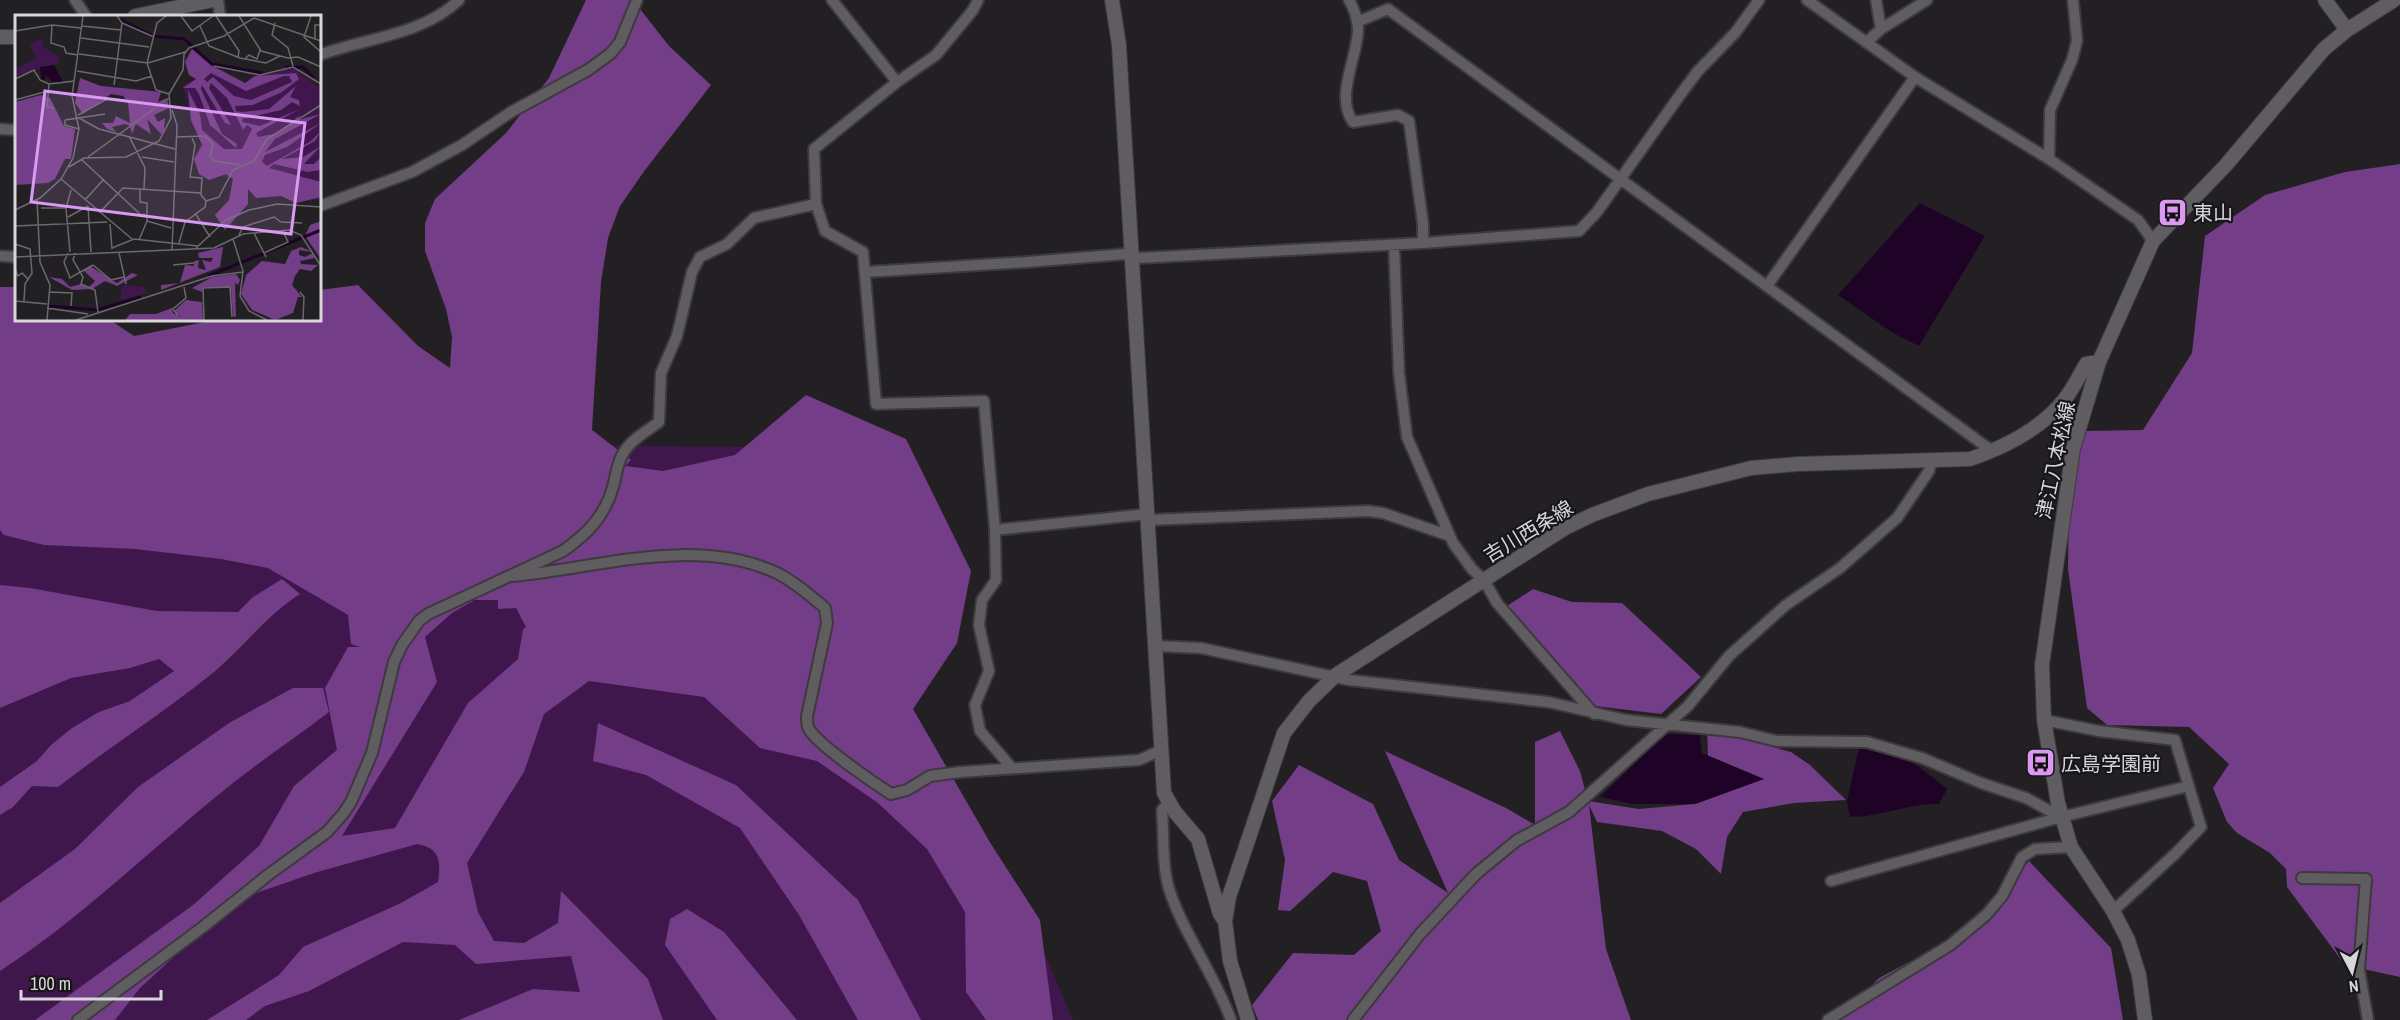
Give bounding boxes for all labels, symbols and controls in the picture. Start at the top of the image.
inset map [15,15,321,321]
bus stop icon: 東山 [2156,196,2188,228]
place label: 東山 [2193,199,2233,226]
street label: 津江八本松線 [2029,399,2081,521]
street label: 吉川西条線 [1478,494,1578,568]
bus stop icon: 広島学園前 [2024,747,2056,779]
place label: 広島学園前 [2061,750,2161,777]
north arrow [2322,942,2382,1002]
scale bar [21,963,160,1001]
text: 100 m [30,971,71,996]
text: N [2348,975,2360,998]

